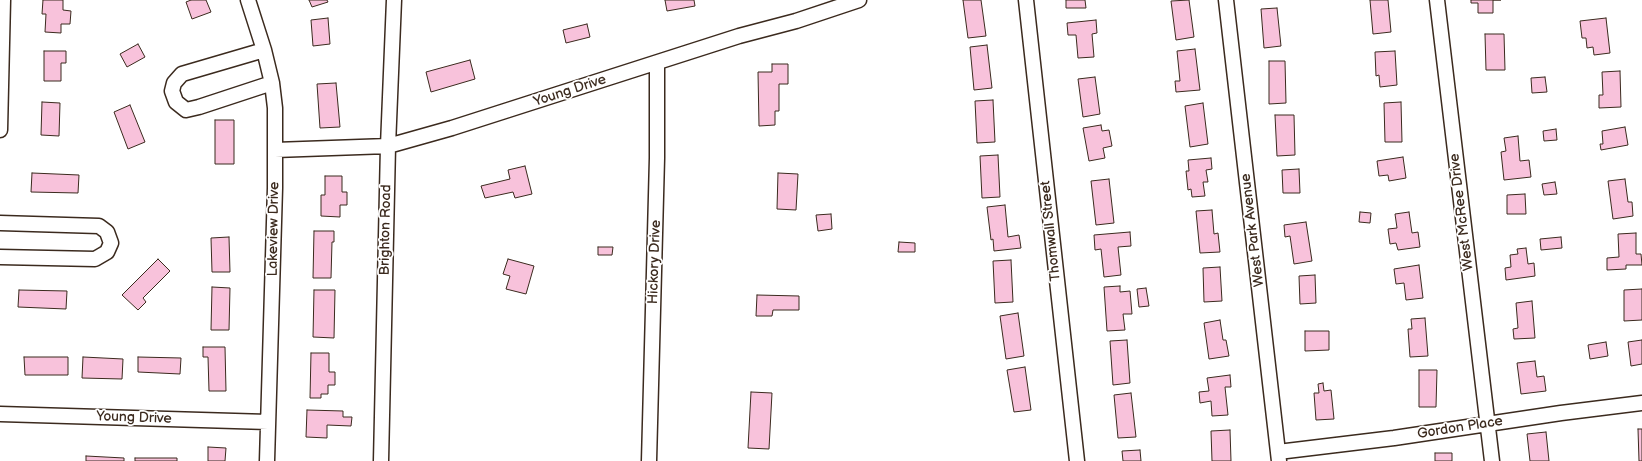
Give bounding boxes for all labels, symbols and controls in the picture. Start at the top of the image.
street label: Young Drive [532,71,608,111]
street label: West McRee Drive [1446,152,1478,272]
street label: West Park Avenue [1238,172,1268,288]
street label: Thomwall Street [1037,180,1065,282]
street label: Lakeview Drive [265,181,283,277]
street label: Brighton Road [377,184,395,276]
street label: Hickory Drive [645,220,665,304]
street label: Young Drive [96,408,172,428]
street label: Gordon Place [1416,413,1504,443]

